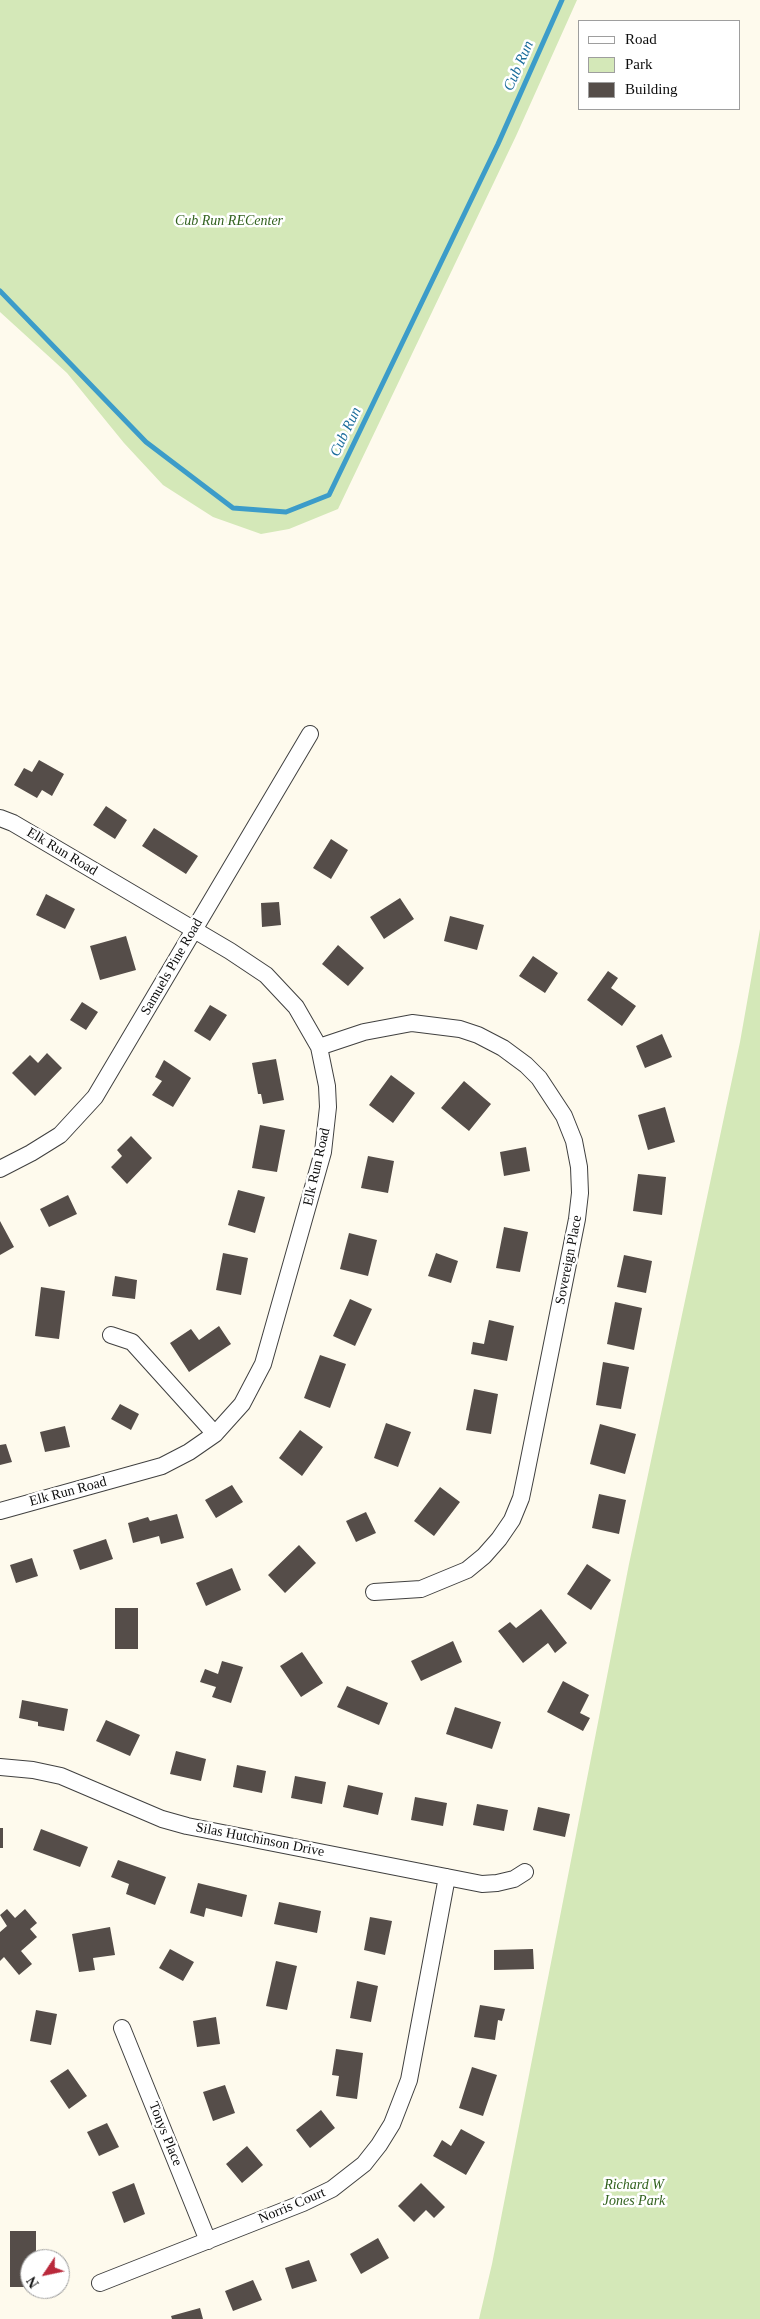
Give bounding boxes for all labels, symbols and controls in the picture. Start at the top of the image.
legend [578,20,740,110]
text: Road [625,31,657,47]
water label: Cub Run [500,38,538,94]
text: Park [625,56,653,72]
text: Building [625,81,678,97]
park label: Cub Run RECenter [175,213,283,229]
water label: Cub Run [326,404,366,460]
street label: Elk Run Road [24,824,100,880]
street label: Samuels Pine Road [138,916,206,1018]
street label: Elk Run Road [300,1126,334,1208]
street label: Sovereign Place [552,1214,586,1306]
street label: Elk Run Road [28,1474,108,1510]
street label: Silas Hutchinson Drive [194,1819,326,1861]
street label: Tonys Place [145,2099,185,2169]
park label: Richard W Jones Park [603,2177,665,2210]
street label: Norris Court [256,2184,328,2228]
north arrow [20,2249,70,2299]
text: N [24,2274,42,2290]

